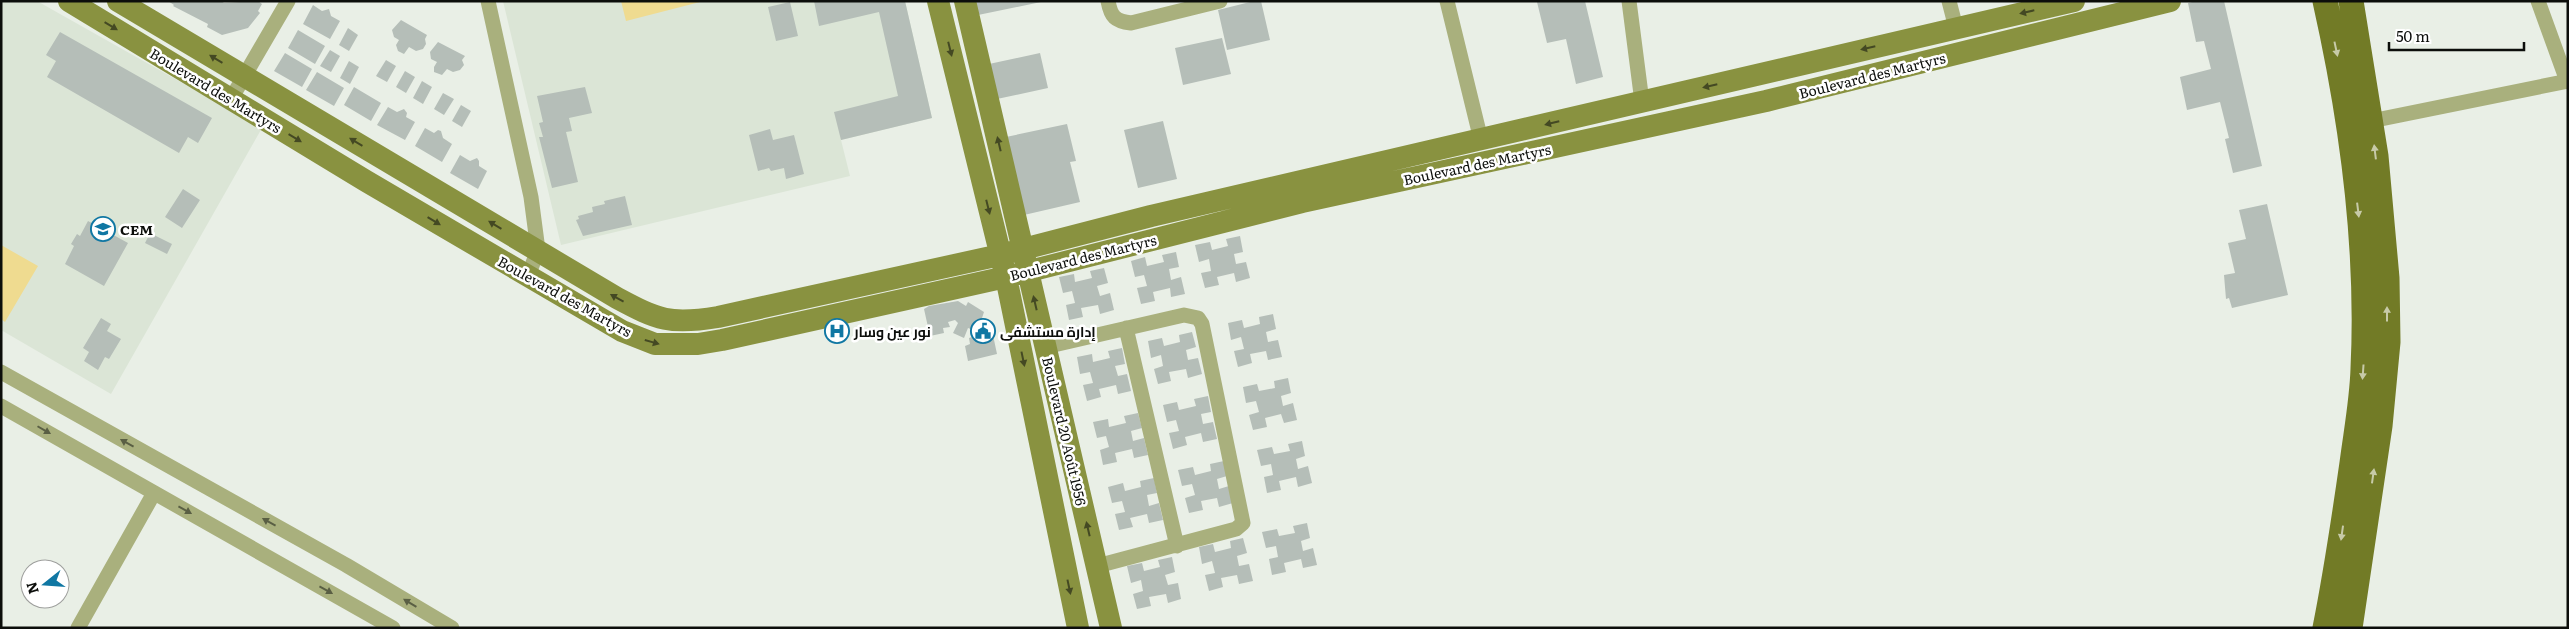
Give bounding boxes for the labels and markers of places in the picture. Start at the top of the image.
school or university icon: CEM [90,216,116,242]
place label: CEM [120,219,153,239]
hospital icon: نور عين وسار [824,318,850,344]
public building icon: إدارة مستشفى [970,318,996,344]
place label: نور عين وسار [853,321,931,341]
place label: إدارة مستشفى [1000,321,1096,342]

